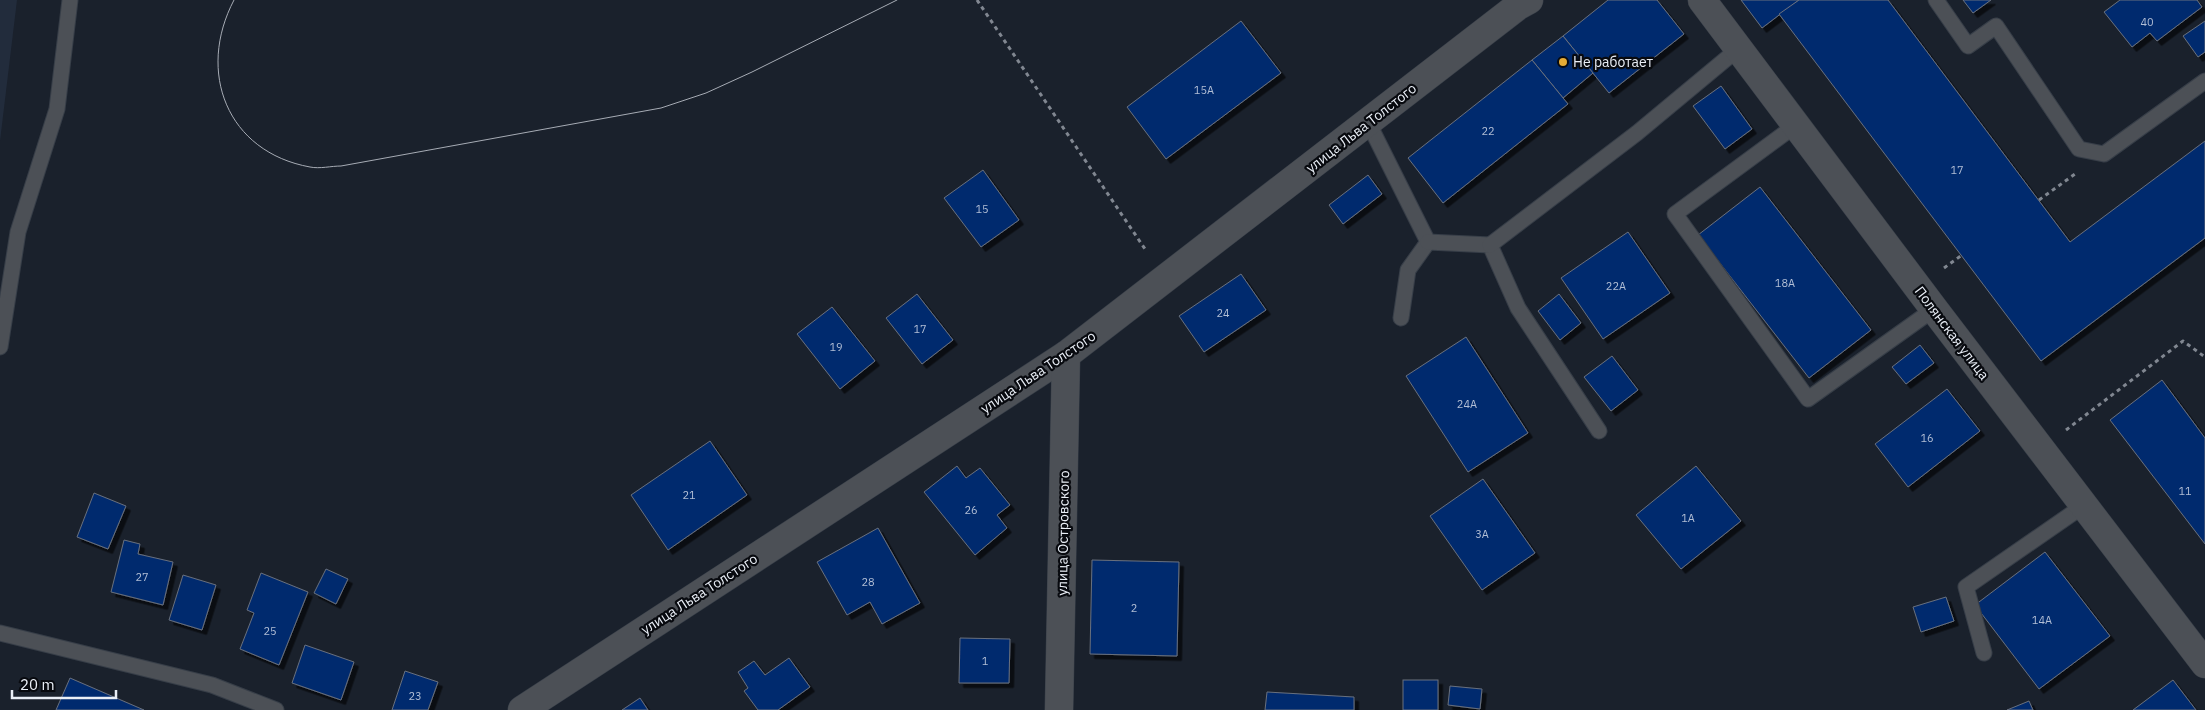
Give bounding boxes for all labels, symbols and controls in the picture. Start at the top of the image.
house number: 40 [2140,15,2154,29]
place label: Не работает [1573,53,1654,71]
marker: Не работает [1557,56,1569,68]
street label: улица Льва Толстого [1302,79,1420,177]
house number: 15А [1194,83,1214,97]
house number: 22 [1481,124,1495,138]
house number: 17 [1950,163,1964,177]
house number: 15 [975,202,989,216]
house number: 18А [1775,276,1795,290]
house number: 22А [1606,279,1626,293]
street label: Полянская улица [1911,283,1993,384]
house number: 24 [1216,306,1230,320]
house number: 17 [913,322,927,336]
street label: улица Льва Толстого [977,327,1099,417]
house number: 19 [829,340,843,354]
house number: 24А [1457,397,1477,411]
house number: 16 [1920,431,1934,445]
street label: улица Островского [1053,470,1073,596]
house number: 11 [2178,484,2192,498]
house number: 21 [682,488,696,502]
house number: 26 [964,503,978,517]
house number: 1А [1681,511,1695,525]
house number: 3А [1475,527,1489,541]
street label: улица Льва Толстого [637,550,761,638]
house number: 27 [135,570,149,584]
house number: 28 [861,575,875,589]
house number: 2 [1131,601,1137,615]
house number: 14А [2032,613,2052,627]
house number: 25 [263,624,277,638]
house number: 1 [982,654,989,668]
scale bar [12,668,116,700]
text: 20 m [20,675,55,694]
house number: 23 [408,689,422,703]

